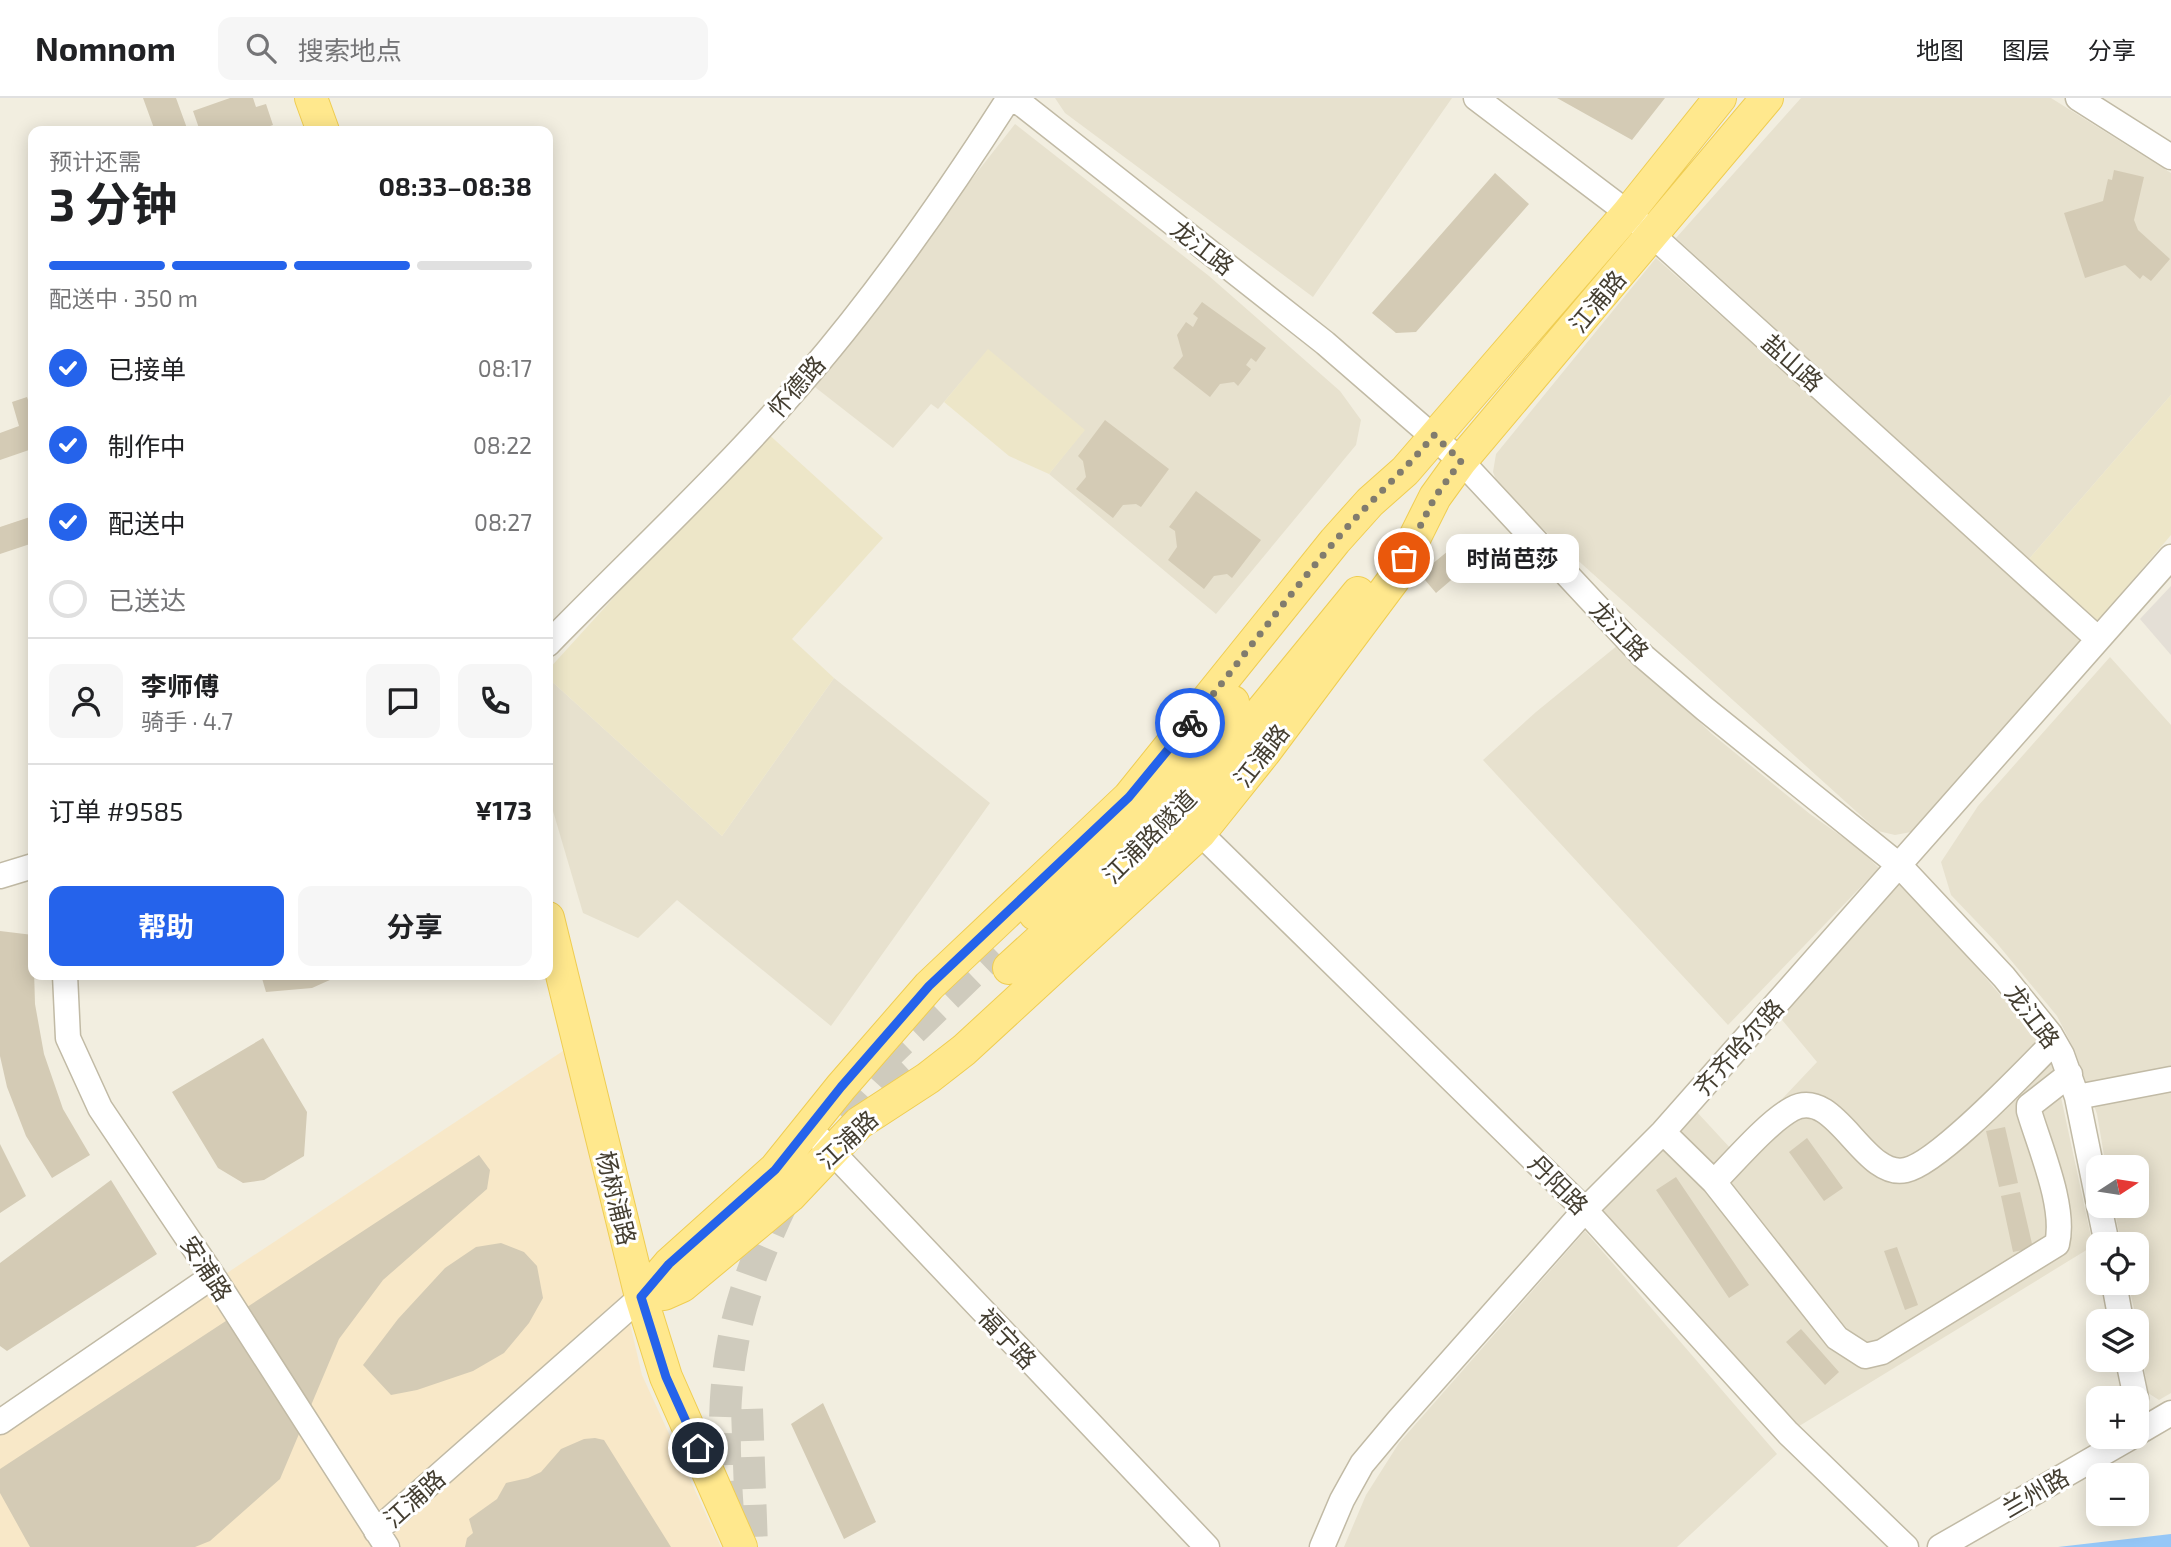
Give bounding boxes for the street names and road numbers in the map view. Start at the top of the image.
street label: 龙江路 [1166,213,1240,281]
street label: 江浦路 [1563,264,1631,338]
street label: 盐山路 [1757,327,1829,397]
street label: 怀德路 [761,349,831,423]
street label: 龙江路 [1585,594,1655,666]
street label: 江浦路 [1227,718,1295,792]
street label: 江浦路隧道 [1096,783,1202,889]
street label: 龙江路 [2000,979,2066,1053]
street label: 齐齐哈尔路 [1687,993,1789,1101]
street label: 江浦路 [811,1104,883,1174]
street label: 杨树浦路 [591,1148,643,1248]
street label: 丹阳路 [1523,1148,1595,1220]
street label: 安浦路 [175,1230,239,1306]
street label: 福宁路 [973,1302,1043,1374]
street label: 兰州路 [1997,1461,2073,1523]
street label: 江浦路 [378,1463,450,1533]

